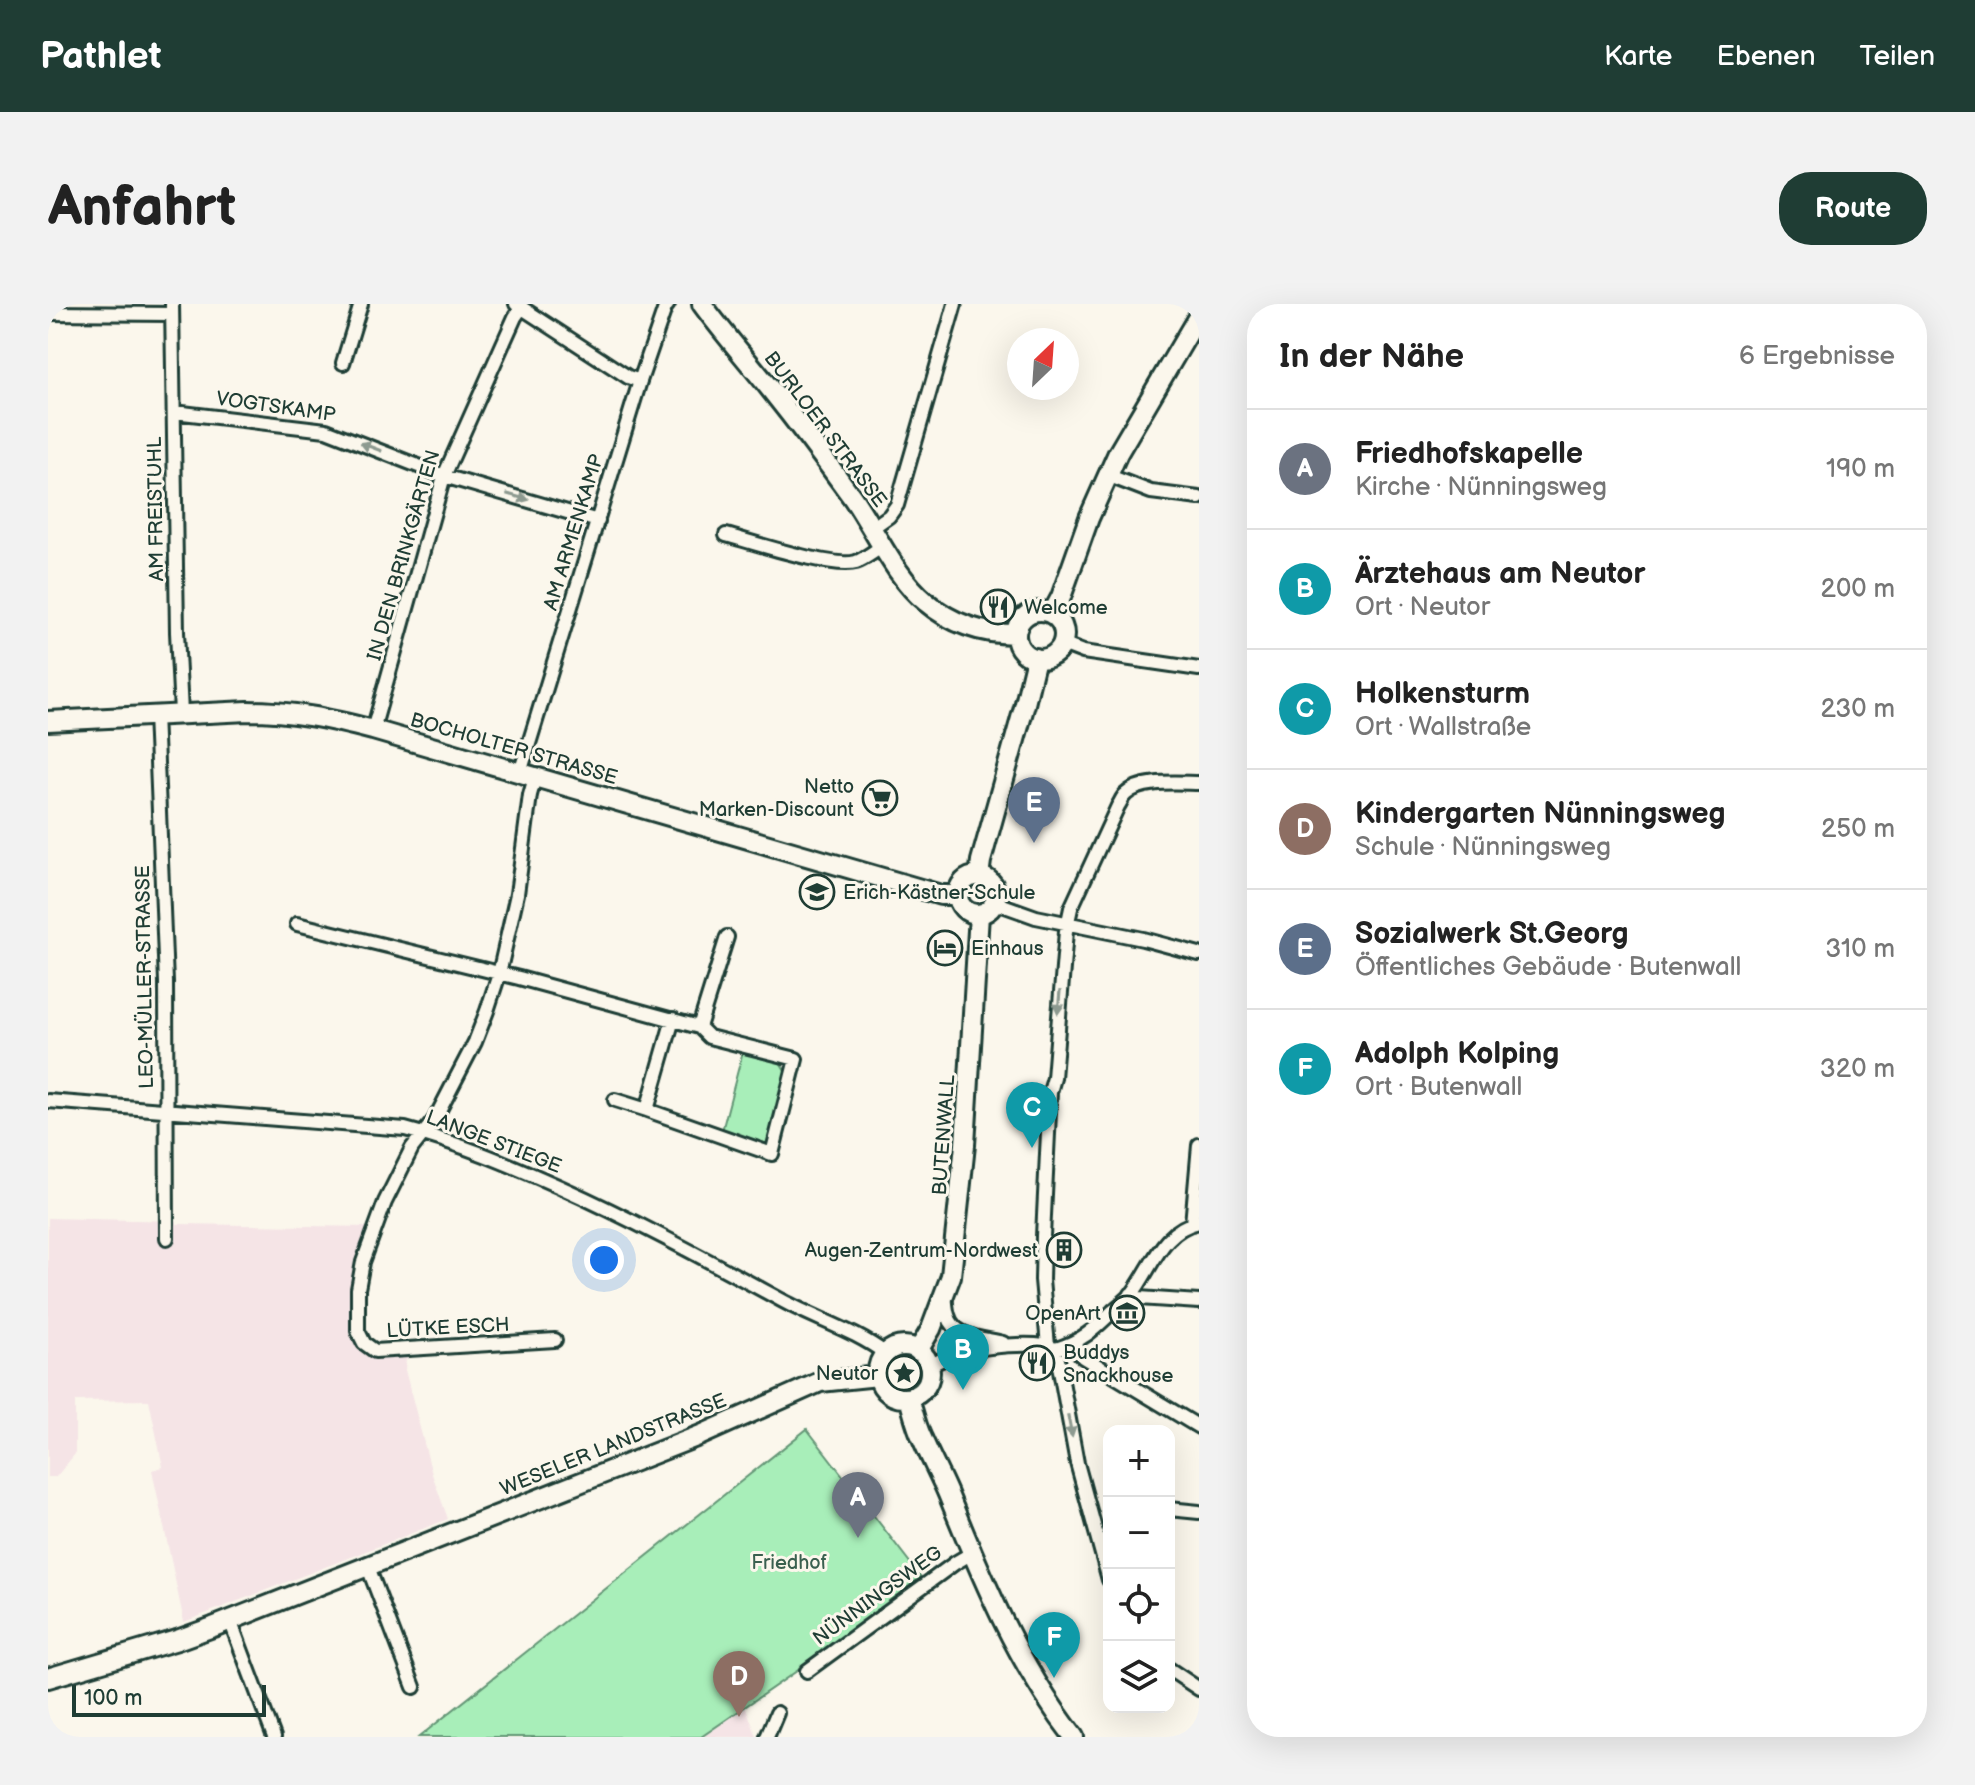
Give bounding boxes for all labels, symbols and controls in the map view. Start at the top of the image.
text: Pathlet [40,34,161,79]
text: Karte [1604,40,1672,73]
text: Ebenen [1716,40,1816,73]
text: Teilen [1860,40,1935,73]
button: Route [1779,172,1927,245]
text: Anfahrt [48,175,236,242]
north arrow [1007,328,1079,400]
text: In der Nähe [1279,336,1464,377]
text: 6 Ergebnisse [1739,341,1895,372]
street label: BURLOER STRASSE [759,347,892,512]
street label: VOGTSKAMP [215,387,337,427]
street label: AM FREISTUHL [143,436,169,582]
text: Friedhofskapelle [1355,436,1583,472]
one-way arrow [359,440,383,453]
street label: IN DEN BRINKGÄRTEN [362,447,446,663]
street label: AM ARMENKAMP [539,451,609,613]
text: A [1297,454,1313,485]
text: 190 m [1826,454,1895,485]
text: Kirche · Nünningsweg [1355,472,1607,503]
one-way arrow [507,491,531,504]
text: Ärztehaus am Neutor [1355,556,1645,592]
text: B [1296,574,1314,605]
text: 200 m [1821,574,1895,605]
restaurant icon: Welcome [979,588,1017,626]
text: Ort · Neutor [1355,592,1490,623]
place label: Welcome [1024,596,1108,620]
text: Holkensturm [1355,676,1530,712]
text: C [1296,694,1314,725]
text: 230 m [1820,694,1895,725]
street label: BOCHOLTER STRASSE [407,708,620,790]
text: Ort · Wallstraße [1355,712,1531,743]
place label: Netto Marken-Discount [699,775,854,822]
pin: E [1008,777,1060,843]
supermarket icon: Netto Marken-Discount [861,779,899,817]
text: Kindergarten Nünningsweg [1355,796,1726,832]
text: D [1296,814,1314,845]
text: 250 m [1821,814,1895,845]
text: Schule · Nünningsweg [1355,832,1611,863]
street label: LEO-MÜLLER-STRASSE [130,865,159,1089]
school or university icon: Erich-Kästner-Schule [798,873,836,911]
place label: Erich-Kästner-Schule [843,881,1035,905]
text: Sozialwerk St.Georg [1355,916,1629,952]
hotel icon: Einhaus [926,929,964,967]
text: E [1297,934,1313,965]
text: 310 m [1825,934,1895,965]
place label: Einhaus [971,937,1044,961]
text: Öffentliches Gebäude · Butenwall [1355,952,1741,983]
one-way arrow [1052,990,1065,1015]
text: Adolph Kolping [1355,1036,1559,1072]
text: F [1297,1054,1313,1085]
text: 320 m [1820,1054,1895,1085]
text: Ort · Butenwall [1355,1072,1522,1103]
street label: BUTENWALL [928,1074,960,1196]
pin: C [1006,1082,1058,1148]
street label: LANGE STIEGE [423,1105,565,1179]
building icon: Augen-Zentrum-Nordwest [1045,1231,1083,1269]
place label: Augen-Zentrum-Nordwest [805,1239,1038,1263]
your location [584,1240,624,1280]
museum icon: OpenArt [1108,1294,1146,1332]
place label: OpenArt [1025,1302,1101,1326]
street label: LÜTKE ESCH [386,1312,510,1343]
pin: B [937,1324,989,1390]
place label: Buddys Snackhouse [1063,1341,1173,1388]
restaurant icon: Buddys Snackhouse [1018,1344,1056,1382]
place icon: Neutor [885,1354,923,1392]
place label: Neutor [816,1362,879,1386]
street label: WESELER LANDSTRASSE [497,1389,730,1501]
one-way arrow [1064,1413,1077,1438]
map controls [1103,1425,1175,1713]
button: + [1103,1425,1175,1497]
pin: A [832,1472,884,1538]
button: − [1103,1497,1175,1569]
street label: NÜNNINGSWEG [808,1540,947,1651]
park label: Friedhof [751,1551,827,1575]
button: locate [1103,1569,1175,1641]
pin: F [1028,1612,1080,1678]
button: layers [1103,1641,1175,1713]
pin: D [713,1651,765,1717]
scale bar [72,1681,266,1717]
text: 100 m [84,1685,143,1712]

